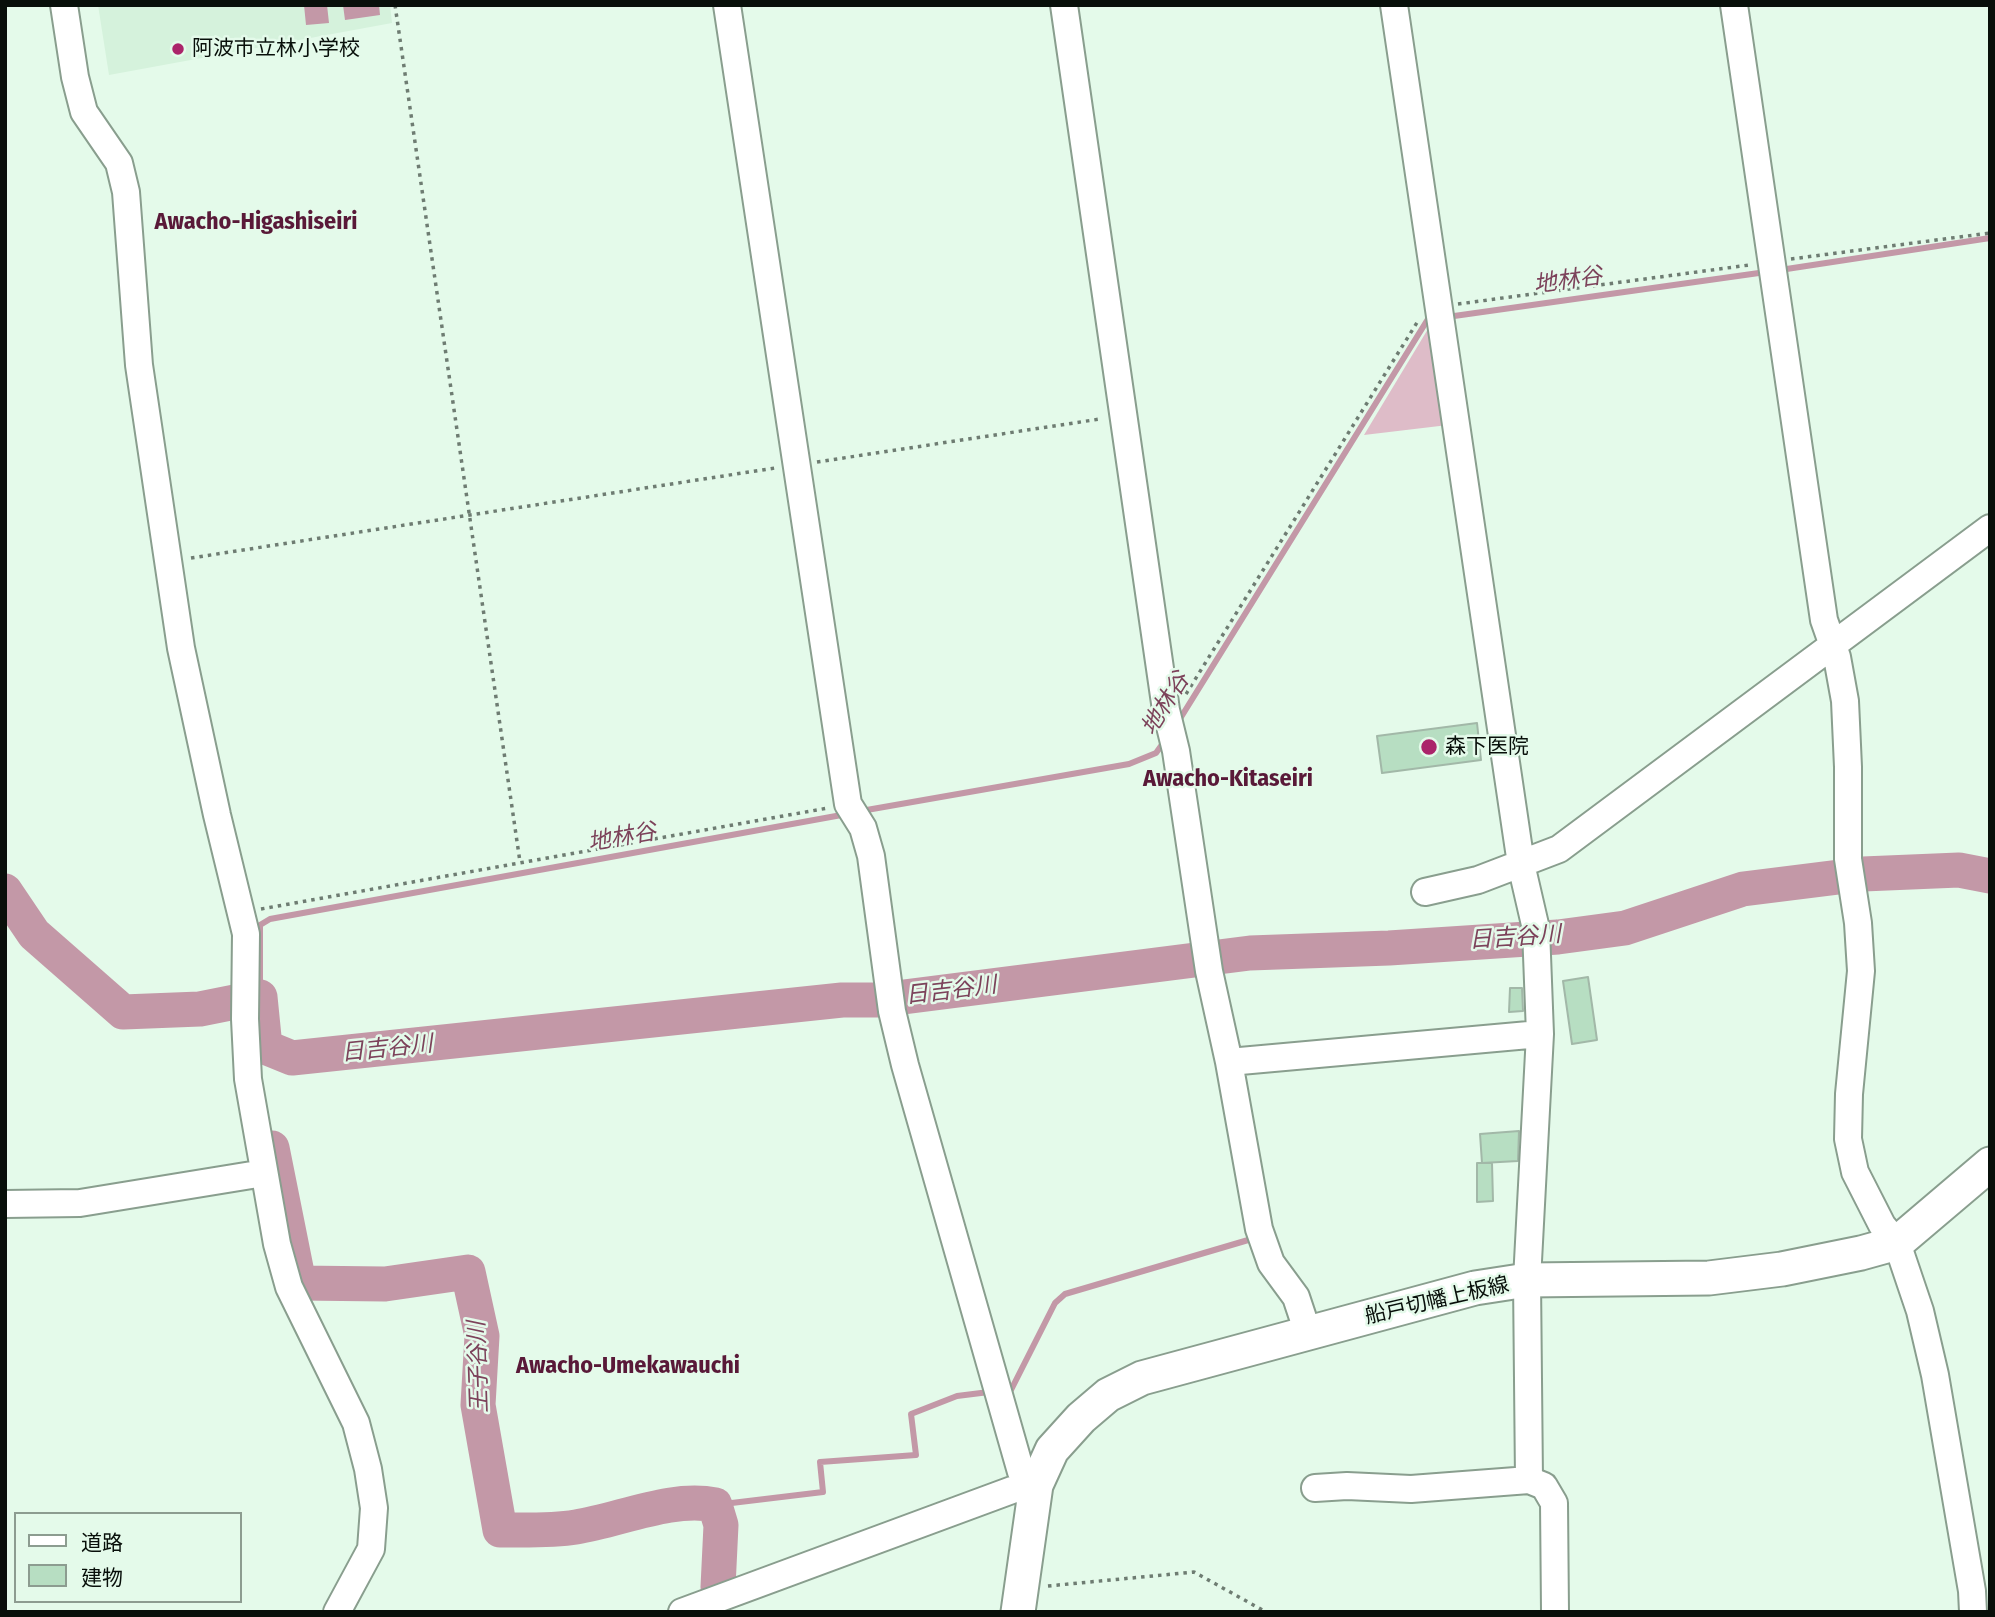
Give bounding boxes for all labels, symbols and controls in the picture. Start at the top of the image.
place label: 阿波市立林小学校 [192,36,360,62]
marker: 阿波市立林小学校 [170,41,186,57]
district label: Awacho-Higashiseiri [155,208,357,236]
water label: 地林谷 [1532,263,1604,299]
water label: 地林谷 [1136,667,1196,741]
place label: 森下医院 [1445,734,1529,760]
marker: 森下医院 [1419,737,1439,757]
district label: Awacho-Kitaseiri [1143,765,1313,793]
water label: 地林谷 [586,818,658,858]
water label: 日吉谷川 [1468,921,1562,955]
water label: 日吉谷川 [904,972,998,1010]
water label: 日吉谷川 [340,1030,434,1068]
street label: 船戸切幡上板線 [1363,1272,1511,1330]
water label: 王子谷川 [464,1321,494,1413]
district label: Awacho-Umekawauchi [516,1352,740,1380]
legend [14,1512,242,1603]
text: 道路 [81,1530,123,1556]
text: 建物 [81,1565,123,1591]

